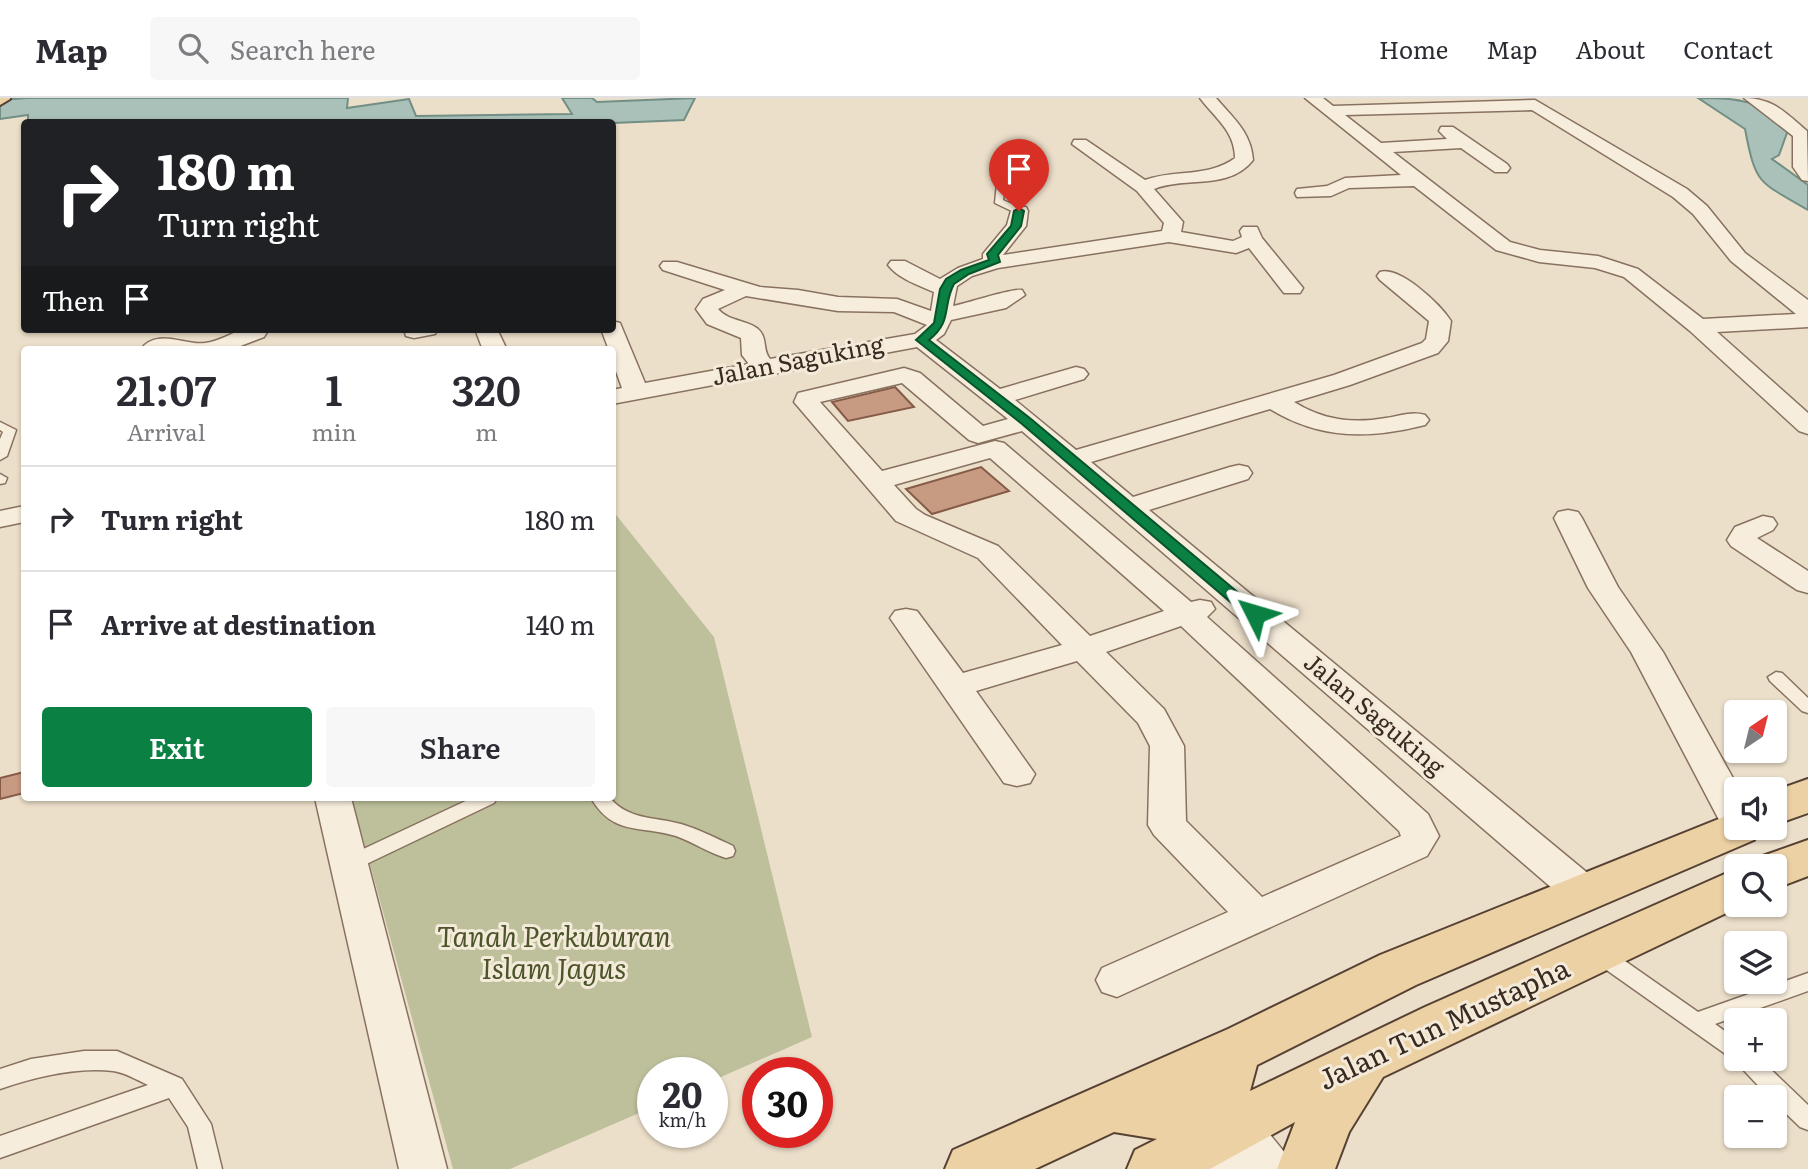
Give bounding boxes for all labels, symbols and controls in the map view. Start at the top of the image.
search box [150,17,640,80]
text: Map [35,24,108,73]
icon: search [174,29,212,67]
text: Search here [230,29,376,68]
text: Home [1379,31,1448,66]
text: Map [1486,31,1537,66]
text: About [1575,31,1645,66]
text: Contact [1683,31,1773,66]
text: 180 m [157,132,295,205]
pin [989,139,1049,211]
icon: right [42,147,133,238]
icon: arrive [1000,150,1038,188]
text: Turn right [157,199,319,247]
text: Then [42,280,104,319]
icon: arrive [118,280,156,318]
street label: Jalan Saguking [709,325,887,392]
text: 21:07 [116,357,216,419]
text: 1 [325,357,343,419]
text: 320 [452,357,521,419]
text: Arrival [127,414,205,448]
text: min [311,414,357,448]
text: m [475,414,497,448]
text: Turn right [101,499,243,538]
text: 180 m [525,499,595,538]
icon: right [42,500,80,538]
position arrow [1218,577,1292,651]
text: Arrive at destination [101,604,376,643]
text: 140 m [526,604,595,643]
icon: arrive [42,605,80,643]
street label: Jalan Saguking [1298,644,1454,783]
north arrow [1724,700,1787,763]
map controls [1724,700,1787,1148]
button: Exit [42,707,312,787]
button: Share [326,707,595,787]
button: sound [1724,777,1787,840]
button: search [1724,854,1787,917]
park label: Tanah Perkuburan Islam Jagus [437,914,671,988]
button: layers [1724,931,1787,994]
street label: Jalan Tun Mustapha [1311,945,1576,1099]
button: + [1724,1008,1787,1071]
speed limit sign: 30 [742,1057,833,1148]
text: 20 [662,1067,703,1119]
button: − [1724,1085,1787,1148]
text: km/h [659,1106,706,1133]

